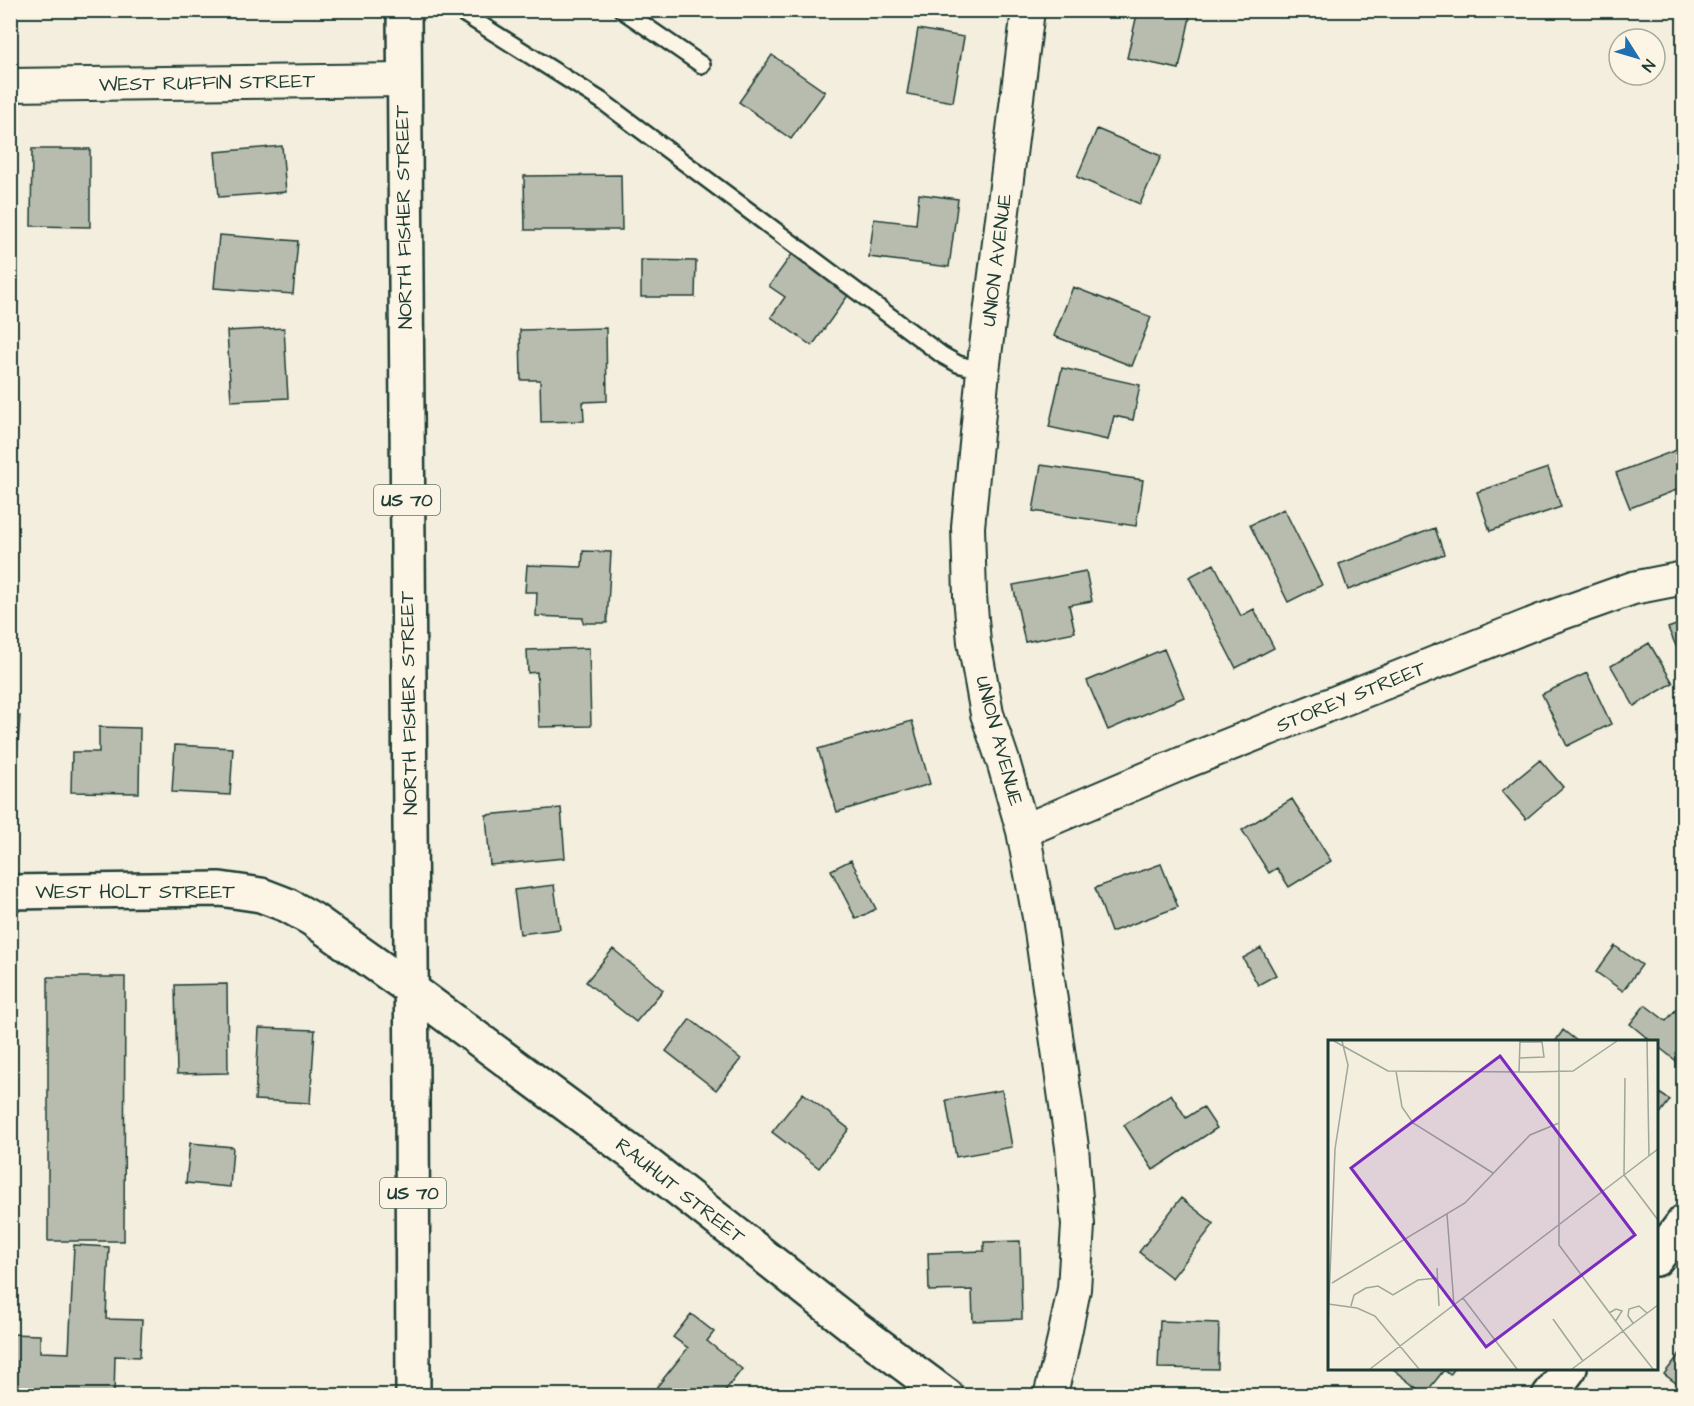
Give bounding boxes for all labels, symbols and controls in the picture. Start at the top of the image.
north arrow [1607,27,1667,87]
text: N [1636,55,1660,76]
street label: WEST RUFFIN STREET [99,67,316,99]
street label: NORTH FISHER STREET [388,104,420,329]
street label: UNION AVENUE [975,192,1019,328]
road number: US 70 [374,485,440,515]
street label: NORTH FISHER STREET [393,590,425,815]
street label: STOREY STREET [1272,654,1431,740]
street label: UNION AVENUE [968,673,1030,809]
street label: WEST HOLT STREET [35,878,235,906]
inset map [1328,1040,1658,1370]
street label: RAUHUT STREET [609,1131,751,1251]
road number: US 70 [380,1178,446,1208]

